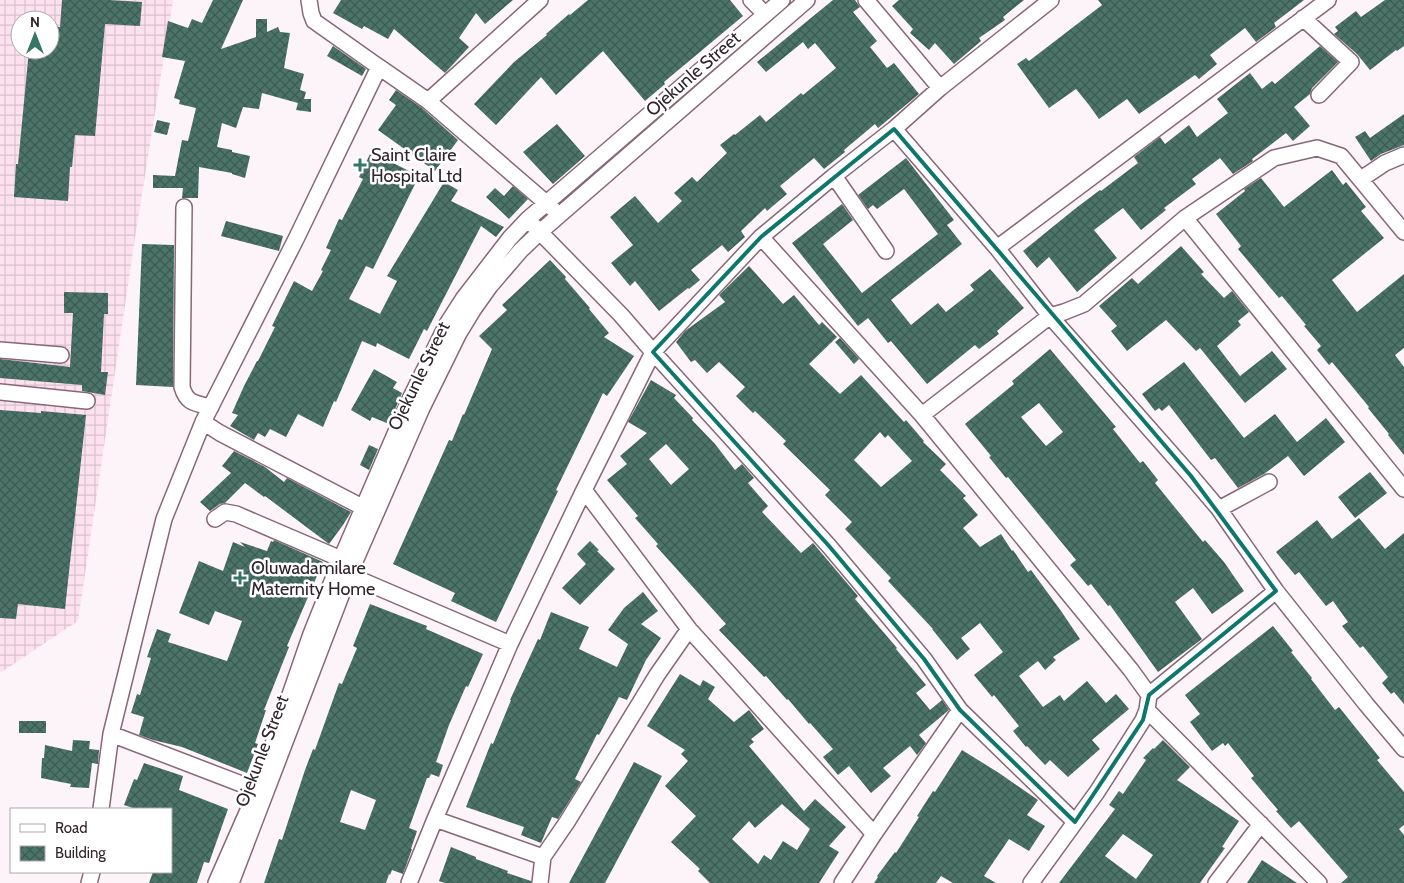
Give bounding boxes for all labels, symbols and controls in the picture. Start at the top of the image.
north arrow [10,10,60,60]
text: N [30,13,40,31]
street label: Ojekunle Street [641,27,745,121]
place label: Saint Claire Hospital Ltd [371,144,462,187]
marker: Saint Claire Hospital Ltd [353,158,367,172]
street label: Ojekunle Street [383,318,455,434]
place label: Oluwadamilare Maternity Home [251,557,375,600]
marker: Oluwadamilare Maternity Home [233,571,247,585]
street label: Ojekunle Street [231,692,293,810]
legend [10,808,172,873]
text: Road [55,819,88,837]
text: Building [55,844,106,862]

